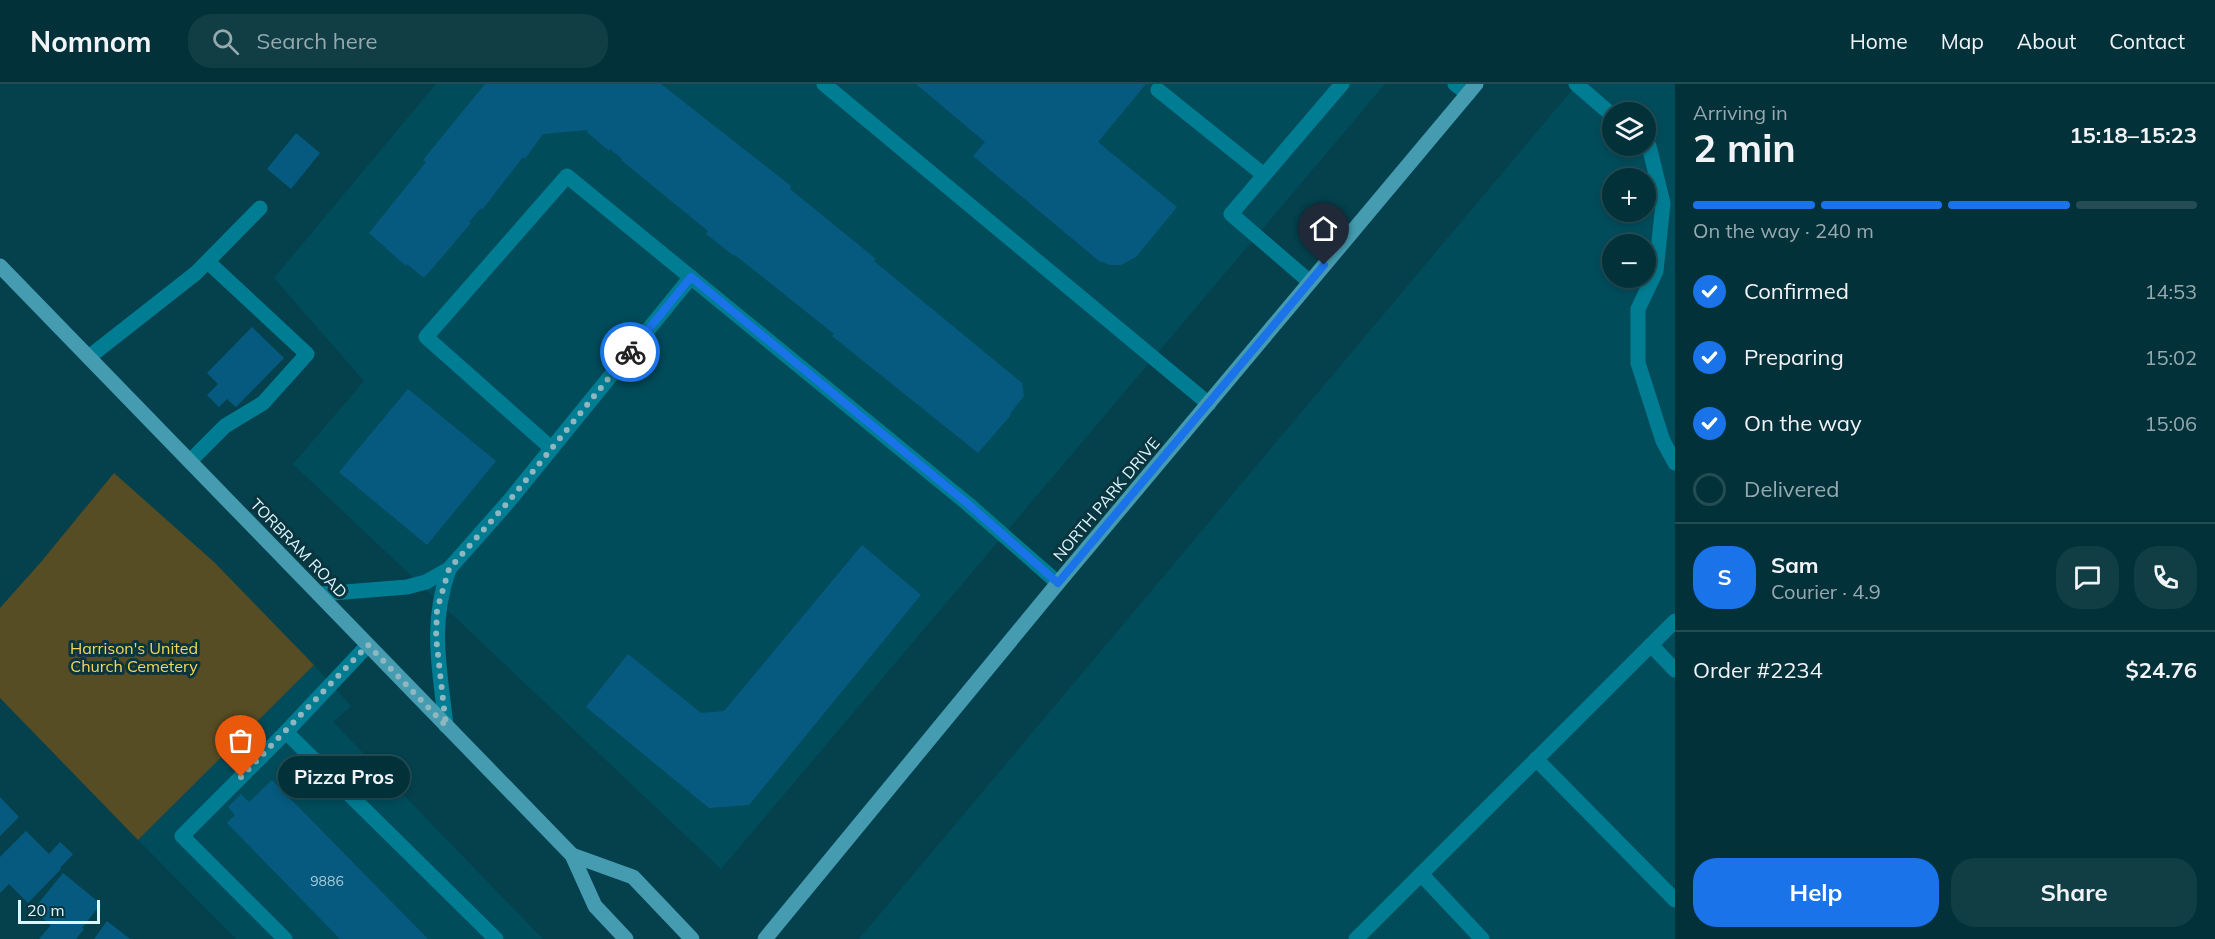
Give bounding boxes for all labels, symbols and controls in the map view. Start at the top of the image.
search box [188,14,608,68]
text: Nomnom [30,24,152,59]
icon: search [209,25,242,58]
text: Search here [257,27,377,55]
text: Home [1850,28,1908,54]
text: Map [1941,28,1984,54]
text: About [2017,28,2076,54]
text: Contact [2109,28,2185,54]
text: Arriving in [1693,100,1788,125]
map controls [1602,102,1656,288]
button: layers [1602,102,1656,156]
text: 15:18–15:23 [2069,121,2197,149]
text: 2 min [1693,123,1796,172]
button: + [1602,168,1656,222]
pin [1298,203,1349,265]
icon: home [1307,212,1340,245]
text: On the way · 240 m [1693,218,1874,243]
button: − [1602,234,1656,288]
icon: check [1693,275,1726,308]
text: Confirmed [1744,277,1849,305]
text: 14:53 [2144,279,2197,304]
courier [600,322,660,382]
icon: bike [614,336,647,369]
icon: check [1693,341,1726,374]
text: Preparing [1744,343,1844,371]
text: 15:02 [2144,345,2197,370]
icon: check [1693,407,1726,440]
text: On the way [1744,409,1862,437]
text: 15:06 [2144,411,2197,436]
street label: NORTH PARK DRIVE [1048,433,1164,565]
text: Delivered [1744,475,1839,503]
street label: TORBRAM ROAD [246,494,352,602]
button: chat [2056,546,2119,609]
button: phone [2134,546,2197,609]
text: Sam [1771,551,1819,579]
text: S [1717,563,1732,591]
text: Courier · 4.9 [1771,579,1881,604]
park label: Harrison's United Church Cemetery [70,638,198,676]
text: Order #2234 [1693,656,1823,684]
text: $24.76 [2126,656,2197,684]
pin [215,715,266,777]
icon: bag [224,724,257,757]
callout: Pizza Pros [277,756,409,798]
text: Pizza Pros [294,764,394,789]
button: Help [1693,858,1939,927]
button: Share [1951,858,2197,927]
house number: 9886 [310,872,344,890]
scale bar [18,897,100,924]
text: 20 m [27,900,64,920]

